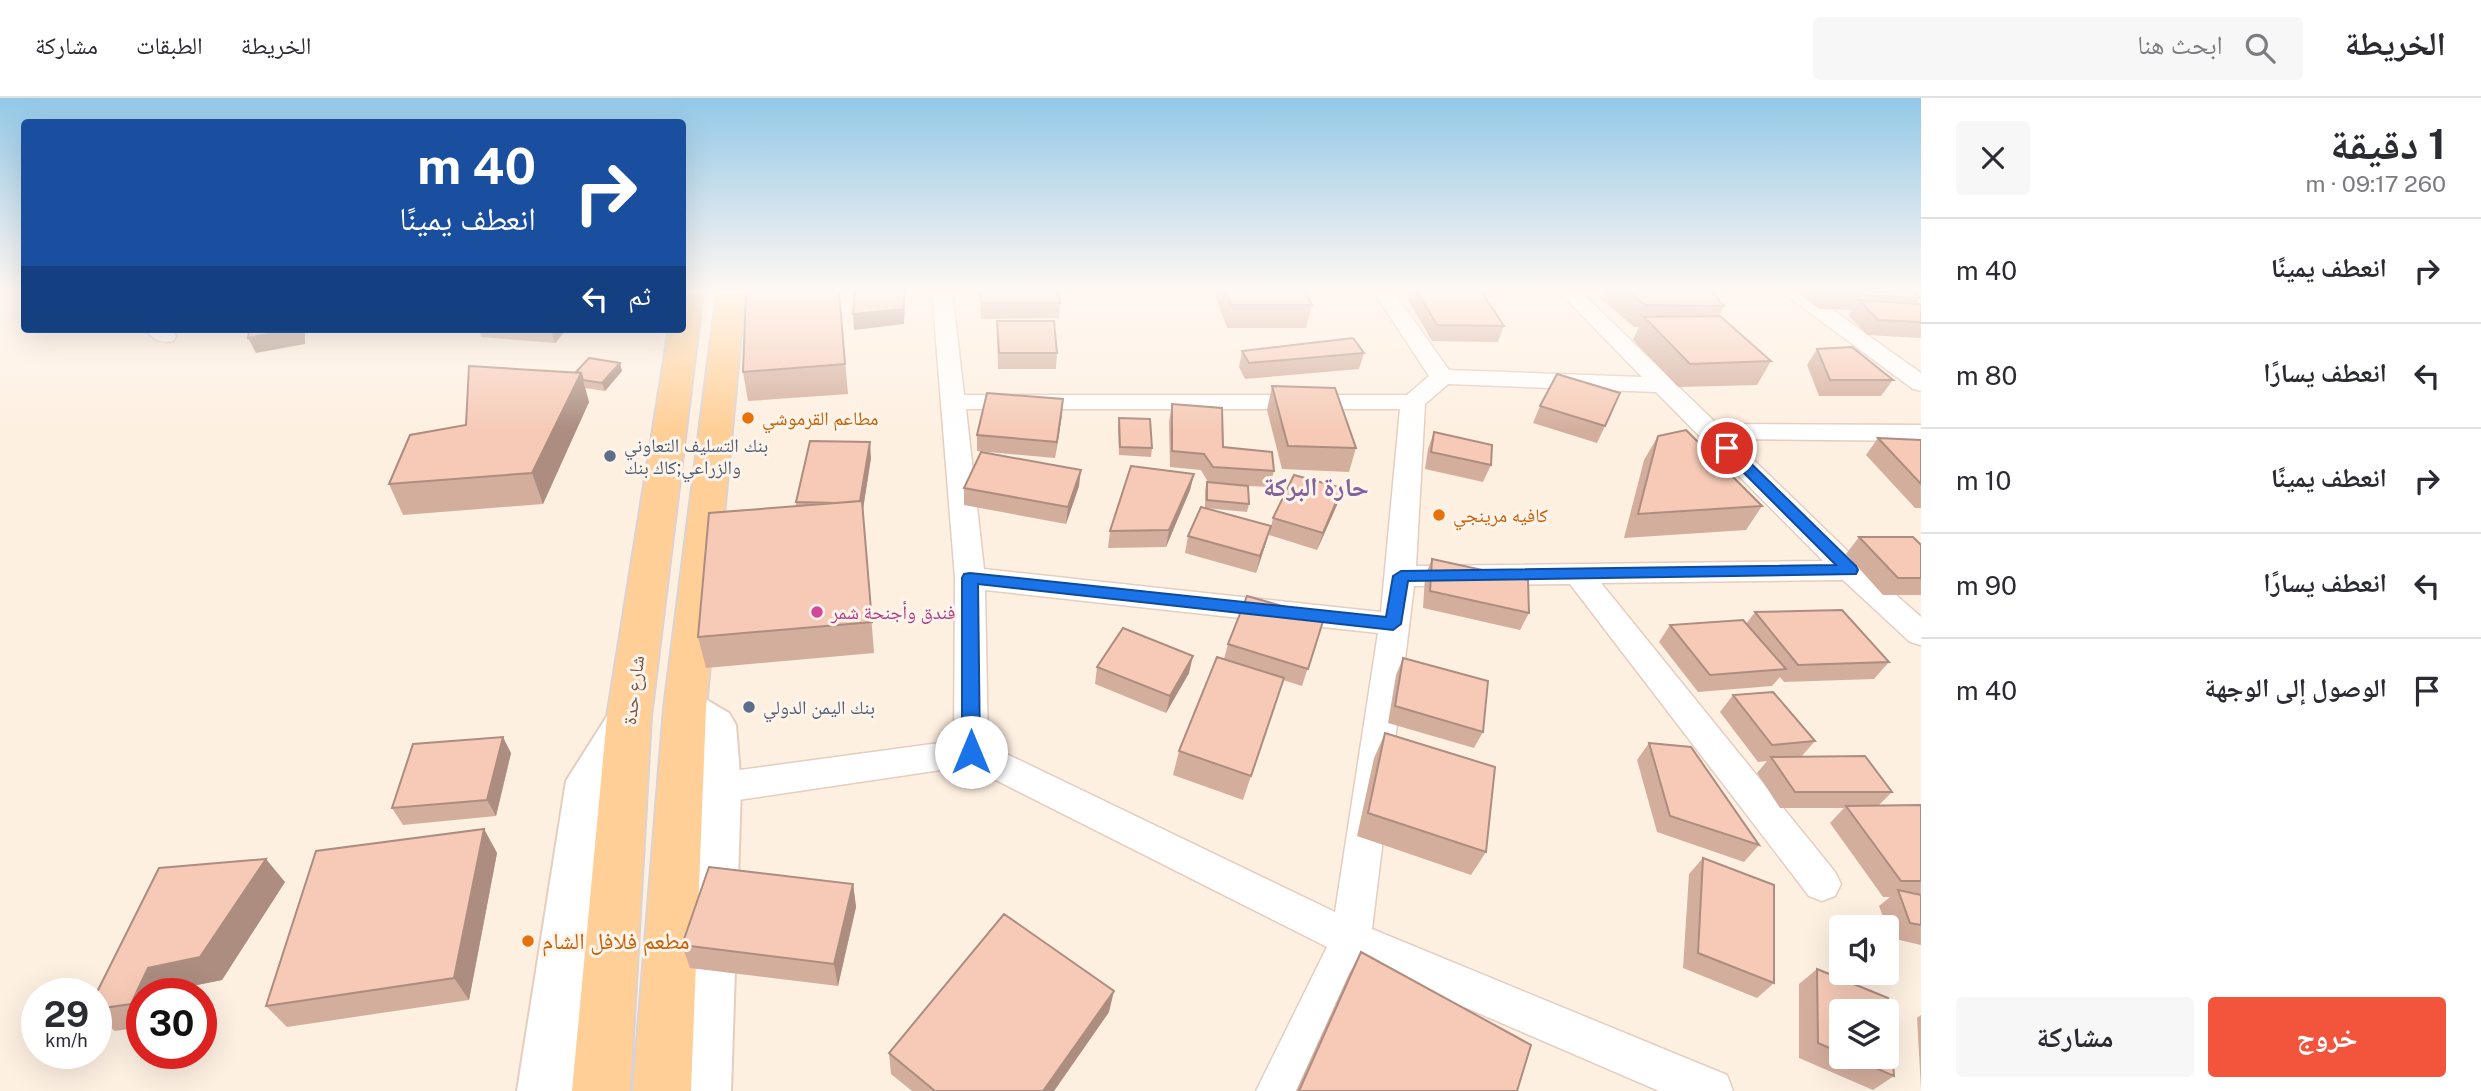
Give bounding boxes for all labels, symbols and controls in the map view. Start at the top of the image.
search box [1813,17,2303,80]
text: الخريطة [2345,24,2446,62]
text: ابحث هنا [2137,29,2223,60]
icon: search [2241,29,2279,67]
text: مشاركة [35,31,98,59]
text: الطبقات [136,31,203,59]
text: الخريطة [241,31,311,59]
text: 1 دقيقة [2330,119,2446,168]
button: close [1956,121,2030,195]
text: 40 m [417,137,536,195]
icon: right [560,147,651,238]
text: 260 m · 09:17 [2306,170,2446,197]
text: انعطف يمينًا [399,200,536,237]
text: انعطف يمينًا [2271,252,2387,283]
icon: right [2408,252,2446,290]
text: 40 m [1956,255,2017,286]
icon: left [576,280,614,318]
text: ثم [628,280,651,311]
text: انعطف يسارًا [2263,357,2387,388]
icon: left [2408,357,2446,395]
text: 80 m [1956,360,2017,391]
place label: مطاعم القرموشي [762,407,878,434]
marker: مطاعم القرموشي [740,410,756,426]
pin [1697,418,1757,478]
icon: arrive [1708,429,1746,467]
place label: بنك التسليف التعاوني والزراعي;كاك بنك [624,434,768,483]
marker: بنك التسليف التعاوني والزراعي;كاك بنك [602,448,618,464]
text: انعطف يمينًا [2271,462,2387,493]
icon: right [2408,462,2446,500]
text: 10 m [1956,465,2011,496]
district label: حارة البركة [1263,471,1369,502]
place label: كافيه مرينجي [1453,504,1548,531]
marker: كافيه مرينجي [1431,507,1447,523]
text: انعطف يسارًا [2263,567,2387,598]
icon: left [2408,567,2446,605]
text: 90 m [1956,570,2017,601]
place label: فندق وأجنحة شمر [830,601,955,624]
marker: فندق وأجنحة شمر [809,604,825,620]
street label: شارع حدة [618,654,649,726]
text: الوصول إلى الوجهة [2204,672,2387,703]
icon: arrive [2408,672,2446,710]
text: 40 m [1956,675,2017,706]
place label: بنك اليمن الدولي [763,696,875,723]
marker: بنك اليمن الدولي [741,699,757,715]
position arrow [934,715,1008,789]
map controls [1829,915,1899,1069]
button: sound [1829,915,1899,985]
place label: مطعم فلافل الشام [542,927,689,957]
marker: مطعم فلافل الشام [520,933,536,949]
speed limit sign: 30 [126,978,217,1069]
text: 29 [44,994,89,1035]
button: مشاركة [1956,997,2194,1077]
button: خروج [2208,997,2446,1077]
button: layers [1829,999,1899,1069]
text: km/h [45,1030,88,1051]

